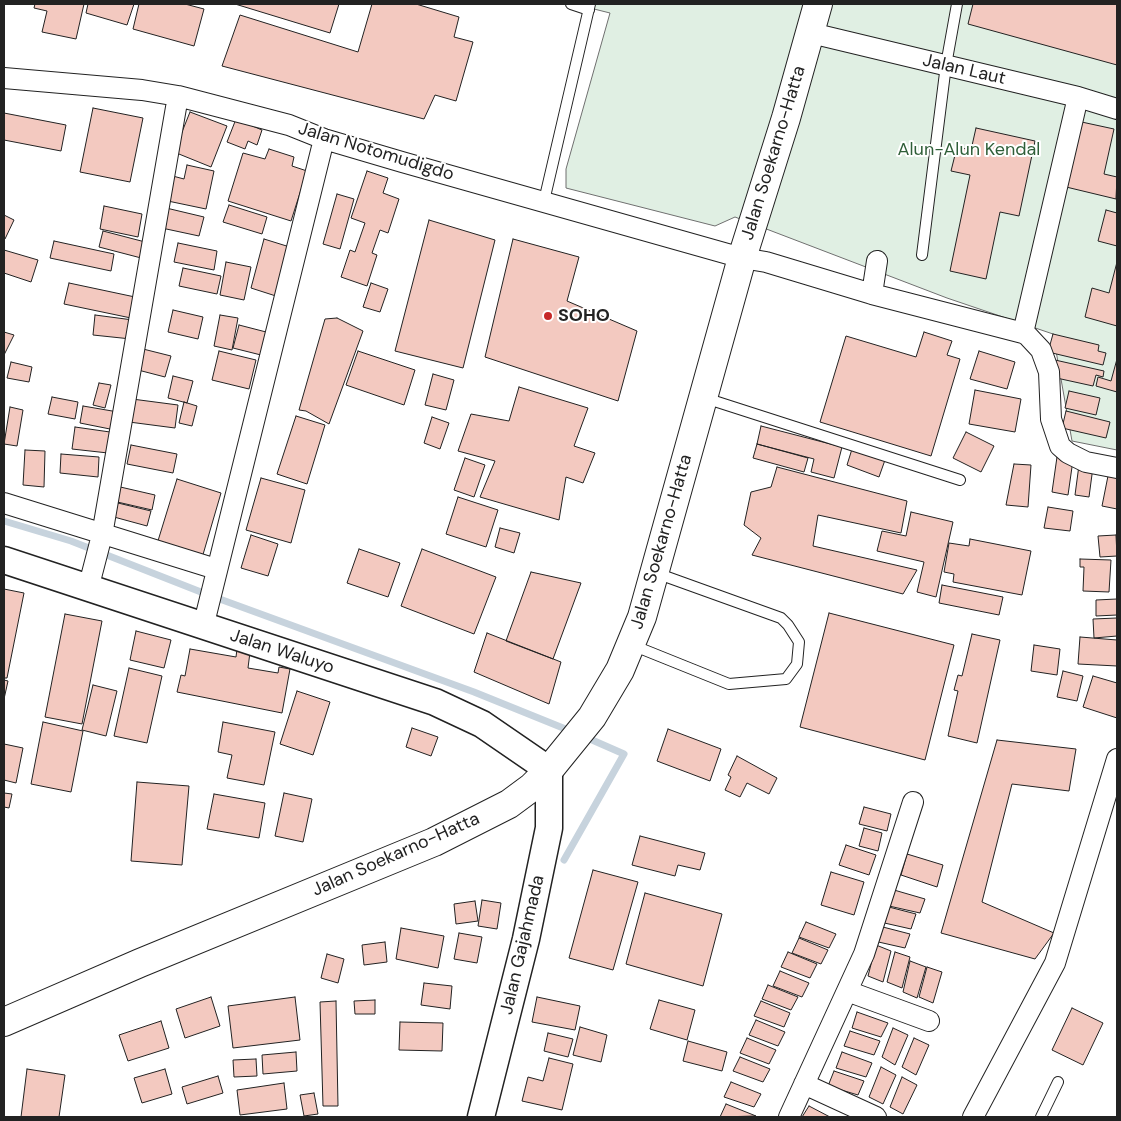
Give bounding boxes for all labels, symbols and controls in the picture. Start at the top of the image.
street label: Jalan Laut [920,50,1008,90]
street label: Jalan Soekarno-Hatta [737,63,811,243]
street label: Jalan Notomudigdo [296,118,456,186]
park label: Alun-Alun Kendal [898,139,1040,161]
place label: SOHO [558,305,610,327]
marker: SOHO [542,310,554,322]
street label: Jalan Soekarno-Hatta [627,452,697,632]
street label: Jalan Waluyo [227,625,337,679]
street label: Jalan Soekarno-Hatta [309,808,483,902]
street label: Jalan Gajahmada [496,873,550,1017]

